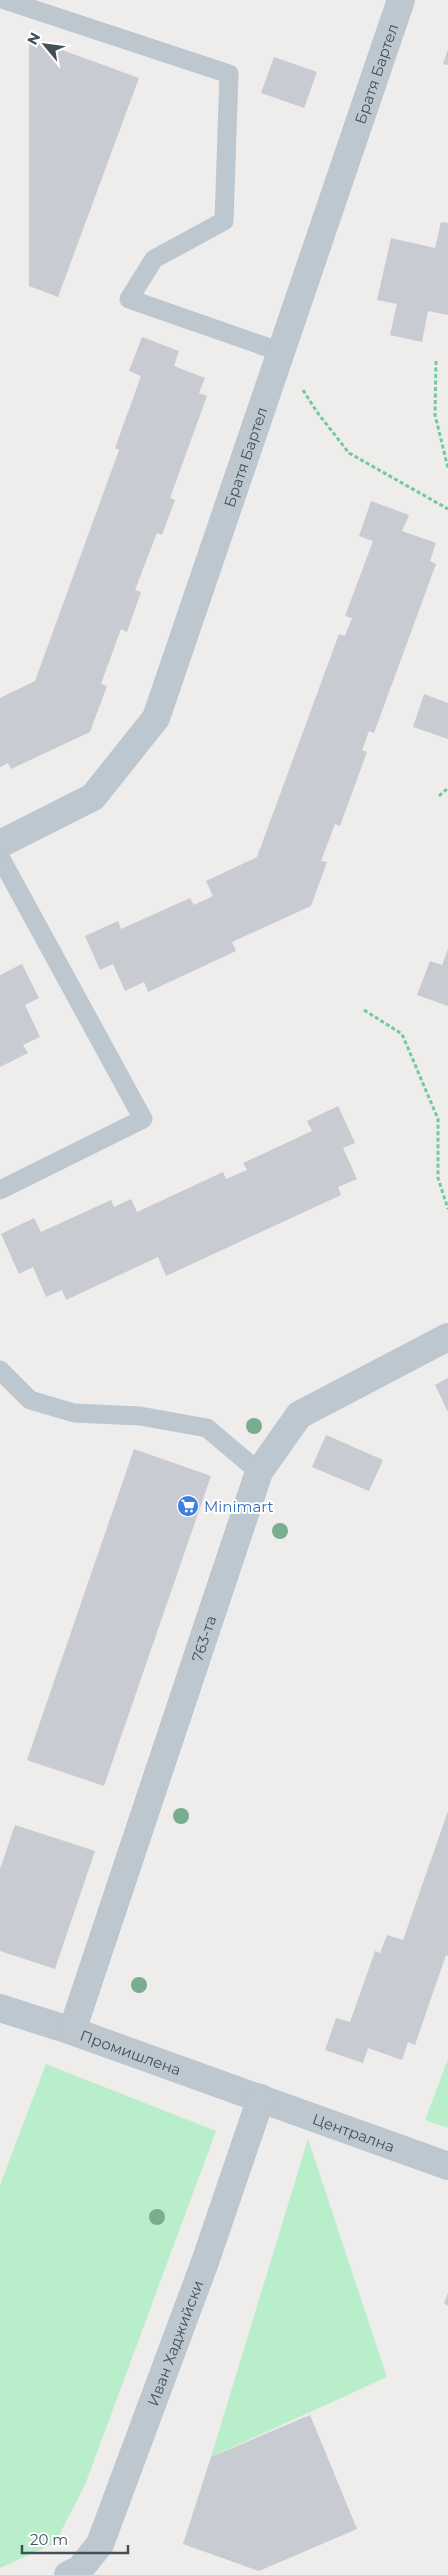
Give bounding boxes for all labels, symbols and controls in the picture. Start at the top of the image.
north arrow [20,20,70,70]
street label: Братя Бартел [350,21,402,126]
text: N [23,29,44,48]
street label: Братя Бартел [219,404,271,510]
supermarket icon: Minimart [176,1494,200,1518]
place label: Minimart [204,1497,274,1516]
street label: 763-та [187,1613,220,1664]
street label: Промишлена [78,2025,184,2079]
street label: Централна [310,2109,398,2156]
street label: Иван Хаджийски [143,2277,207,2409]
scale bar [22,2522,129,2554]
text: 20 m [30,2530,68,2549]

